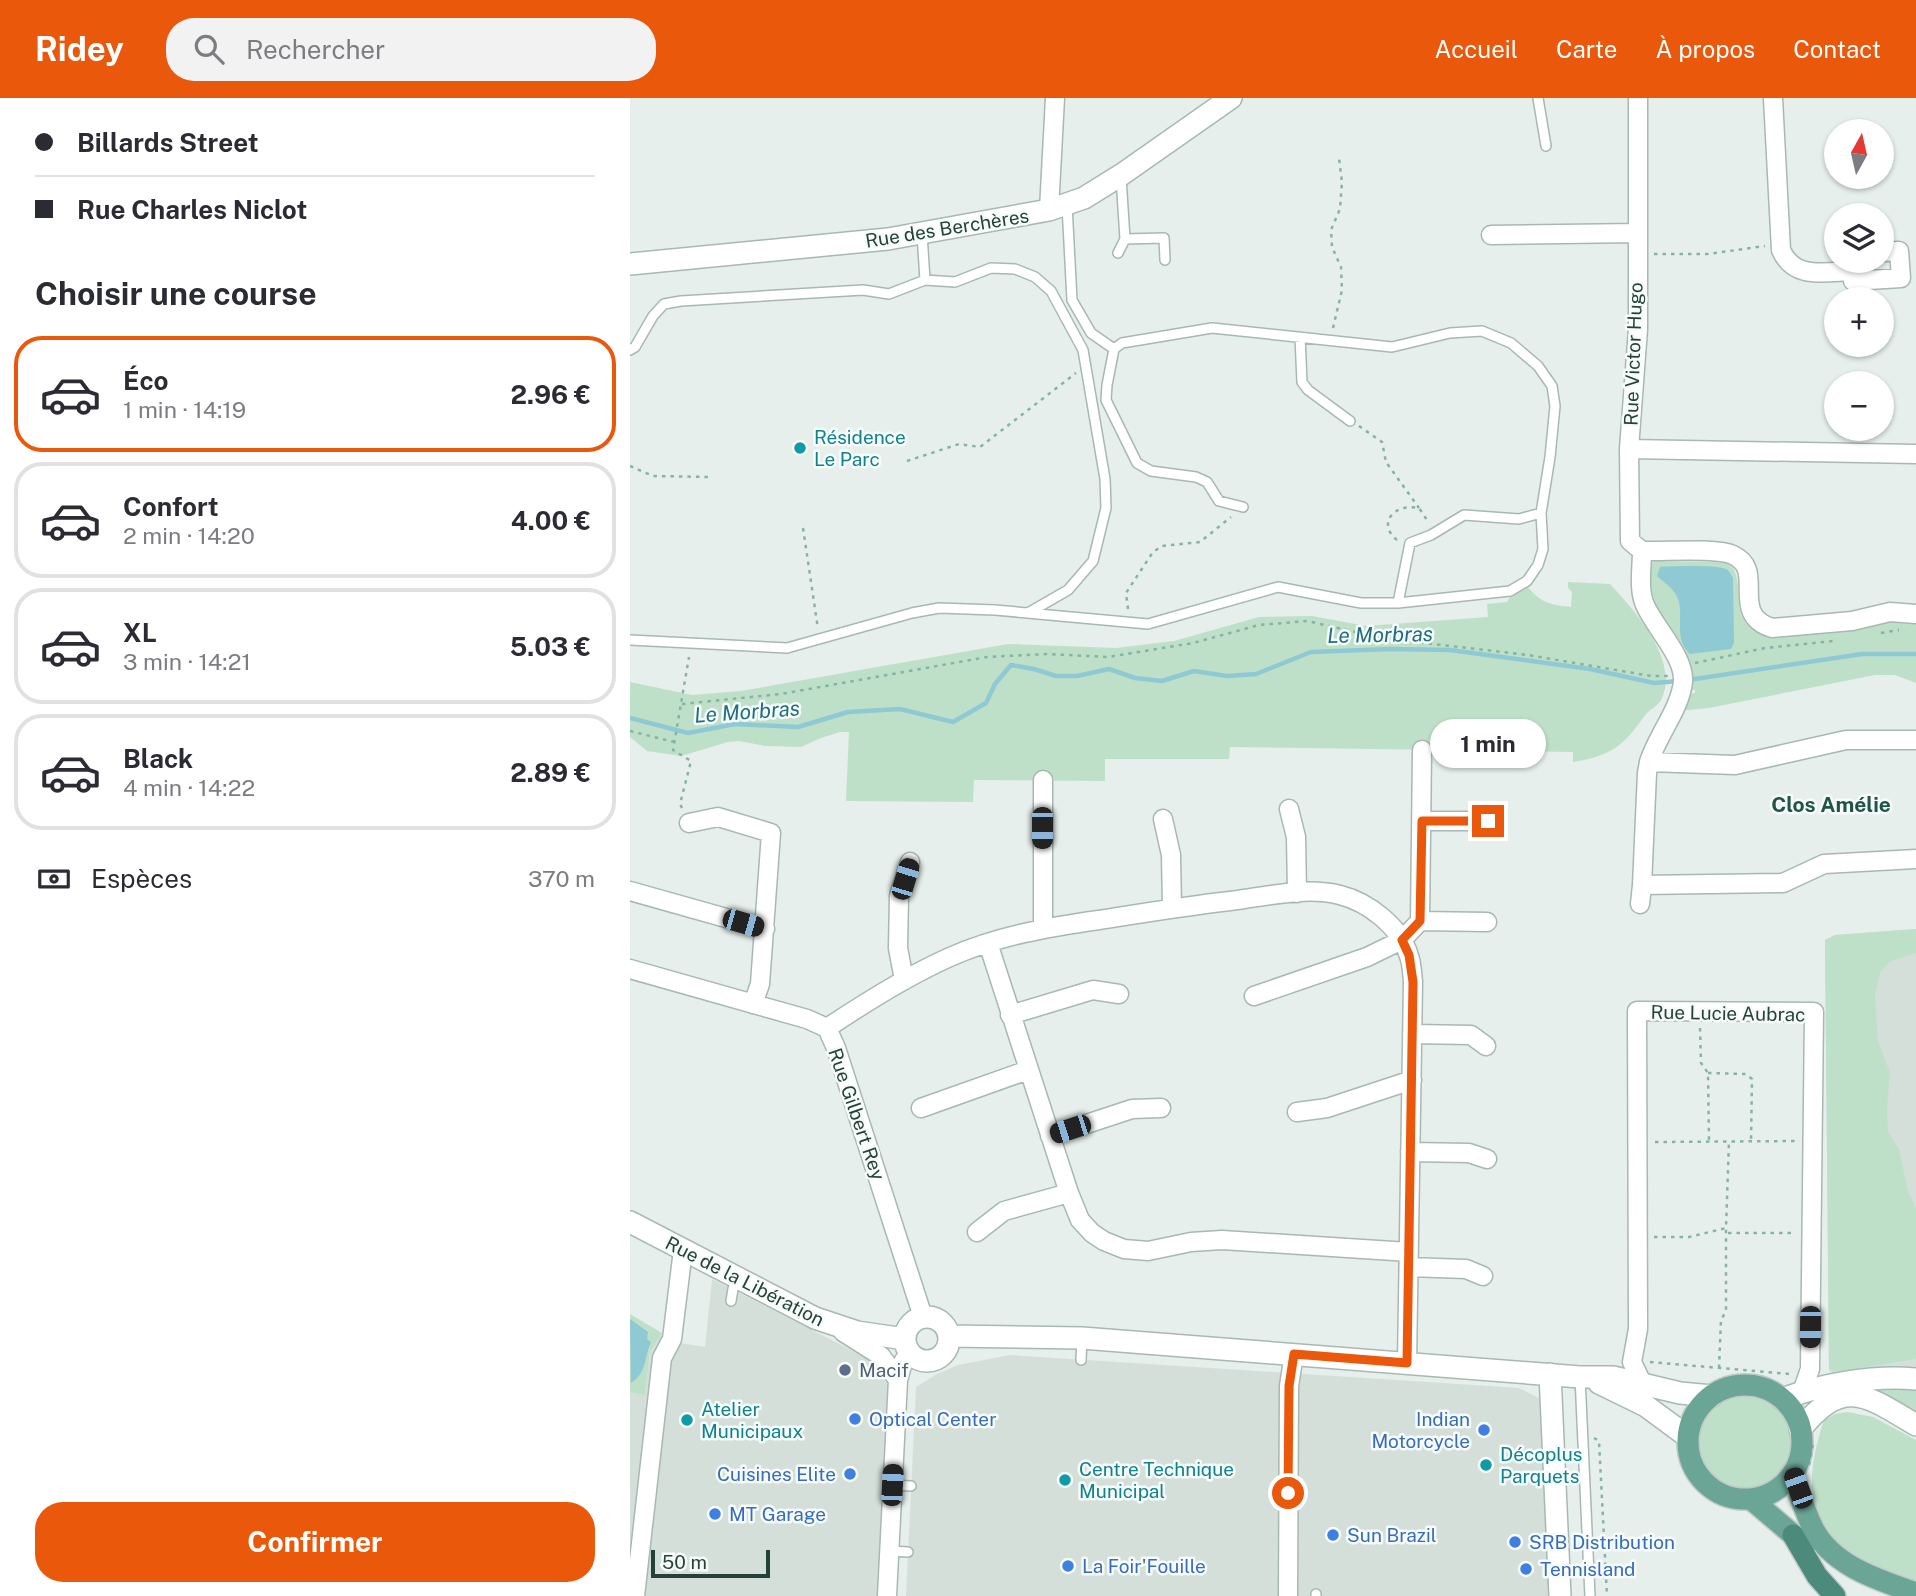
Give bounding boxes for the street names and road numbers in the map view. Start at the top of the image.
street label: Rue des Berchères [864,204,1030,252]
street label: Rue Victor Hugo [1619,282,1647,426]
street label: Rue Lucie Aubrac [1650,1001,1806,1025]
street label: Rue Gilbert Rey [824,1045,890,1183]
street label: Rue de la Libération [662,1231,828,1331]

